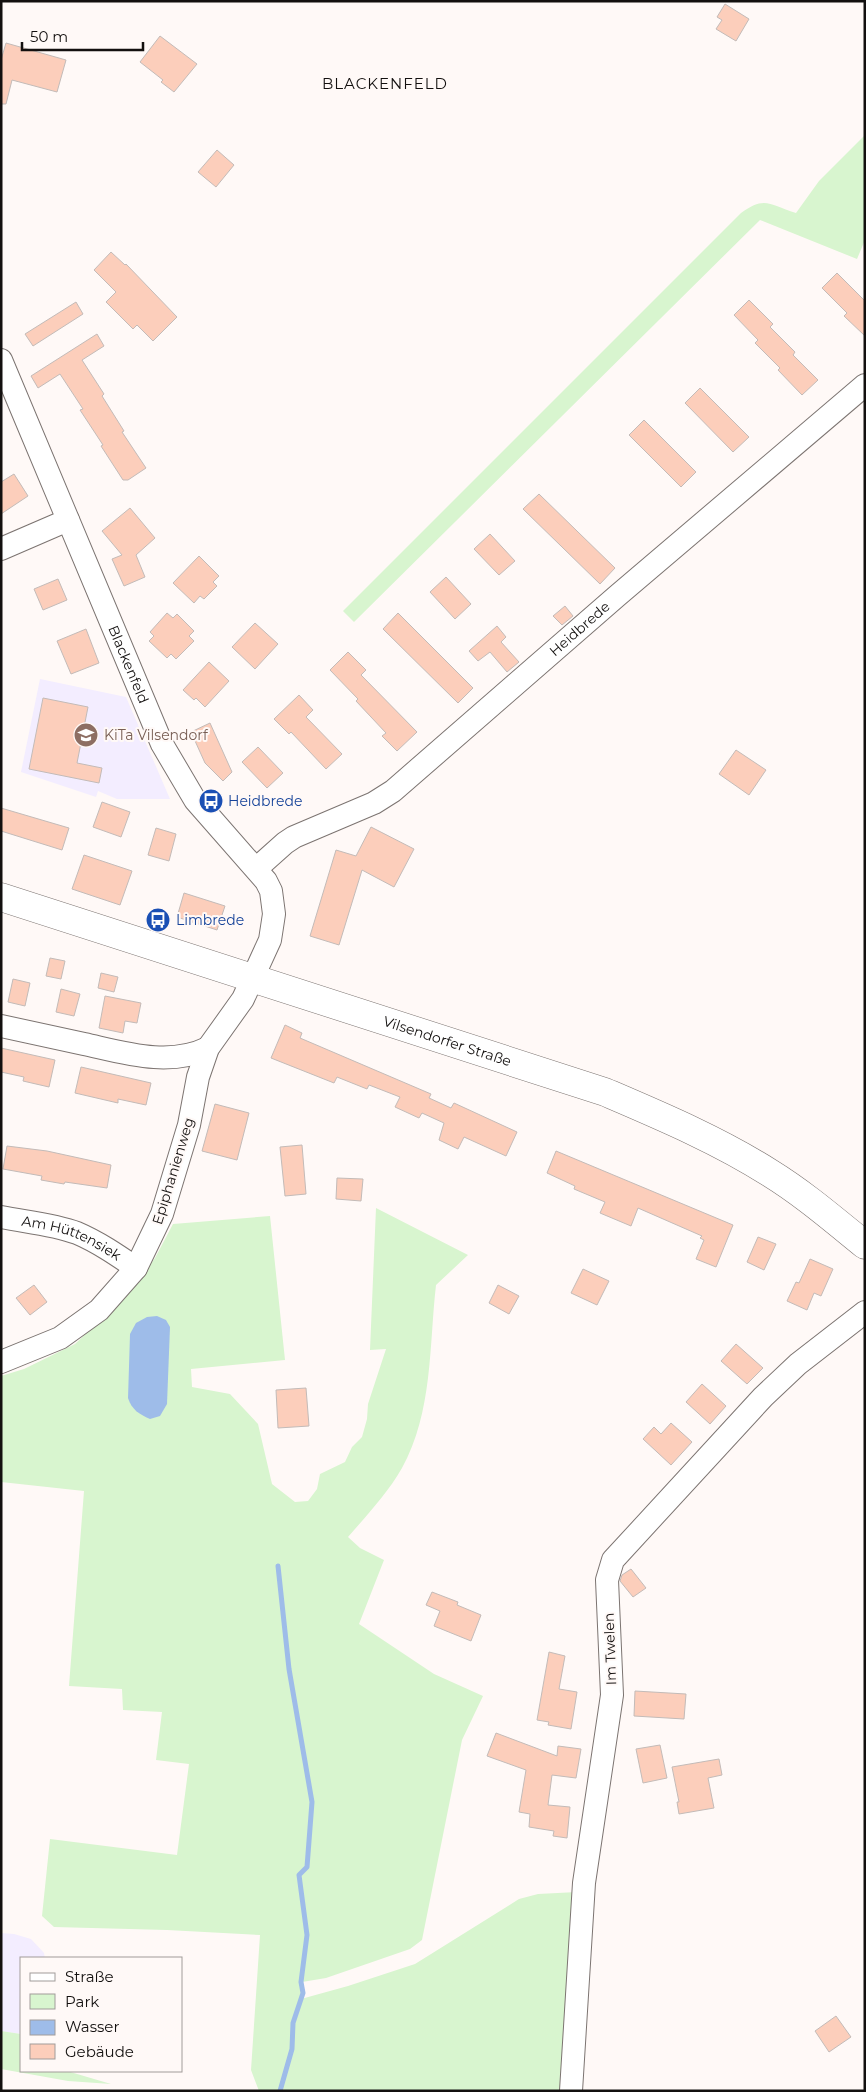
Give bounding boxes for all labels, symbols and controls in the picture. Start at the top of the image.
scale bar [22,20,144,52]
text: 50 m [30,27,68,46]
district label: BLACKENFELD [322,74,448,93]
street label: Heidbrede [545,597,613,660]
street label: Blackenfeld [104,623,153,706]
school or university icon: KiTa Vilsendorf [73,722,99,748]
place label: KiTa Vilsendorf [104,726,209,744]
bus stop icon: Heidbrede [198,788,224,814]
place label: Heidbrede [228,792,302,810]
bus stop icon: Limbrede [145,907,171,933]
place label: Limbrede [176,911,244,929]
street label: Vilsendorfer Straße [381,1012,514,1070]
street label: Epiphanienweg [148,1115,198,1227]
street label: Am Hüttensiek [20,1212,125,1265]
street label: Im Twelen [600,1612,620,1686]
legend [20,1957,182,2072]
text: Straße [65,1967,114,1986]
text: Park [65,1992,99,2011]
text: Wasser [65,2017,119,2036]
text: Gebäude [65,2042,134,2061]

